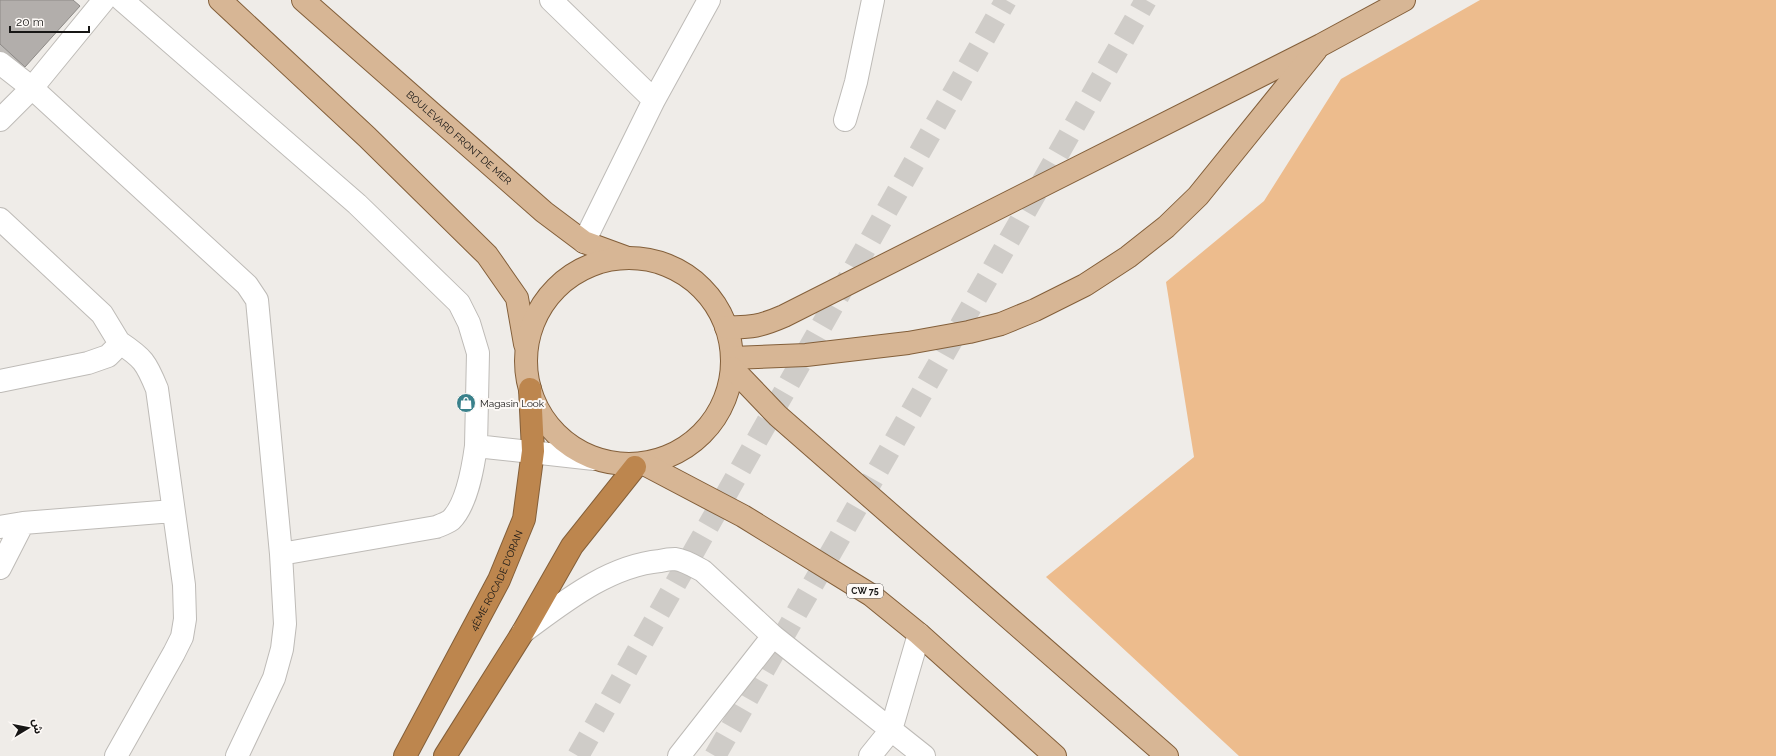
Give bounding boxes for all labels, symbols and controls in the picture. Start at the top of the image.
scale bar [10,8,89,34]
text: 20 m [16,15,44,29]
street label: BOULEVARD FRONT DE MER [404,88,514,187]
shop icon: Magasin Look [455,392,477,414]
place label: Magasin Look [480,398,545,409]
street label: 4ÈME ROCADE D'ORAN [468,528,524,632]
road number: CW 75 [847,584,883,598]
north arrow [8,708,48,748]
text: ش [30,718,45,735]

